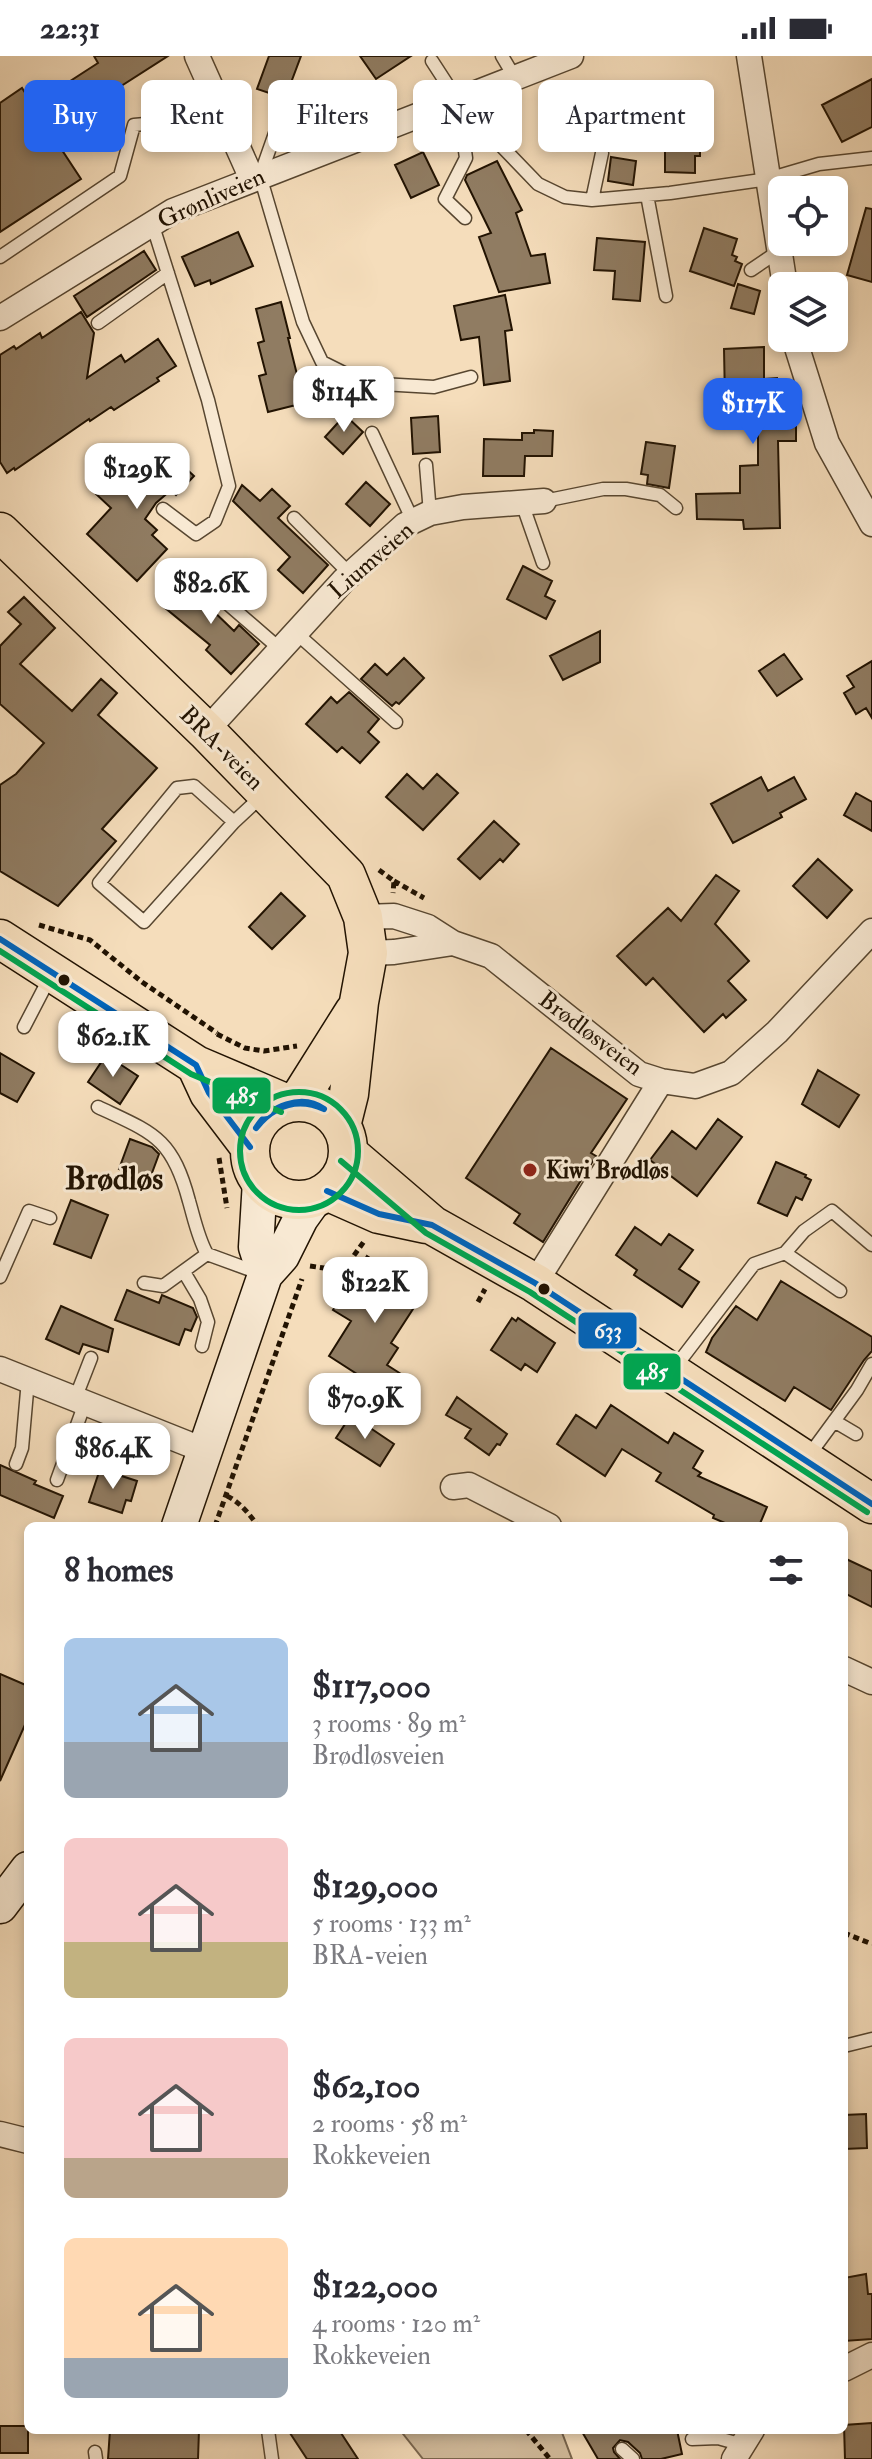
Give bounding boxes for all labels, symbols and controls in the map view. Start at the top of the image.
text: 22:31 [40,10,100,47]
chip: Buy [24,80,125,152]
chip: Rent [141,80,252,152]
chip: Filters [268,80,397,152]
chip: New [413,80,522,152]
chip: Apartment [538,80,714,152]
street label: Grønliveien [153,161,270,236]
map controls [768,176,848,352]
button: locate [768,176,848,256]
button: layers [768,272,848,352]
pin: $114K [288,366,400,434]
text: $114K [311,376,377,408]
pin: $117K [697,378,809,446]
text: $117K [721,388,785,420]
pin: $129K [81,443,193,511]
text: $129K [103,453,171,485]
street label: Liumveien [322,515,420,606]
pin: $82.6K [146,558,276,626]
text: $82.6K [173,568,249,600]
street label: BRA-veien [173,700,270,797]
unlabelled marker [56,972,72,988]
street label: Brødløsveien [532,984,649,1083]
pin: $62.1K [48,1011,178,1079]
text: $62.1K [76,1021,150,1053]
line badge: 485 [211,1076,272,1115]
text: 485 [225,1082,258,1110]
place label: Kiwi Brødløs [546,1155,669,1186]
district label: Brødløs [65,1159,163,1199]
marker: Kiwi Brødløs [521,1161,539,1179]
pin: $122K [319,1257,431,1325]
text: $122K [341,1267,409,1299]
unlabelled marker [536,1281,552,1297]
line badge: 633 [577,1311,638,1350]
text: 633 [594,1317,622,1345]
line badge: 485 [622,1352,682,1391]
text: 485 [635,1358,668,1386]
pin: $70.9K [300,1373,430,1441]
text: $70.9K [327,1383,403,1415]
pin: $86.4K [48,1423,178,1491]
text: $86.4K [74,1433,152,1465]
icon: filters [764,1548,808,1592]
text: 8 homes [64,1549,173,1592]
text: $117,000 [312,1665,431,1708]
icon: home [128,1670,224,1766]
text: 3 rooms · 89 m² [312,1708,466,1740]
text: Brødløsveien [312,1740,445,1772]
text: $129,000 [312,1865,438,1908]
icon: home [128,1870,224,1966]
text: 5 rooms · 133 m² [312,1908,471,1940]
text: BRA-veien [312,1940,428,1972]
text: $62,100 [312,2065,421,2108]
icon: home [128,2070,224,2166]
text: 2 rooms · 58 m² [312,2108,467,2140]
text: Rokkeveien [312,2140,431,2172]
text: $122,000 [312,2265,438,2308]
icon: home [128,2270,224,2366]
text: 4 rooms · 120 m² [312,2308,480,2340]
text: Rokkeveien [312,2340,431,2372]

